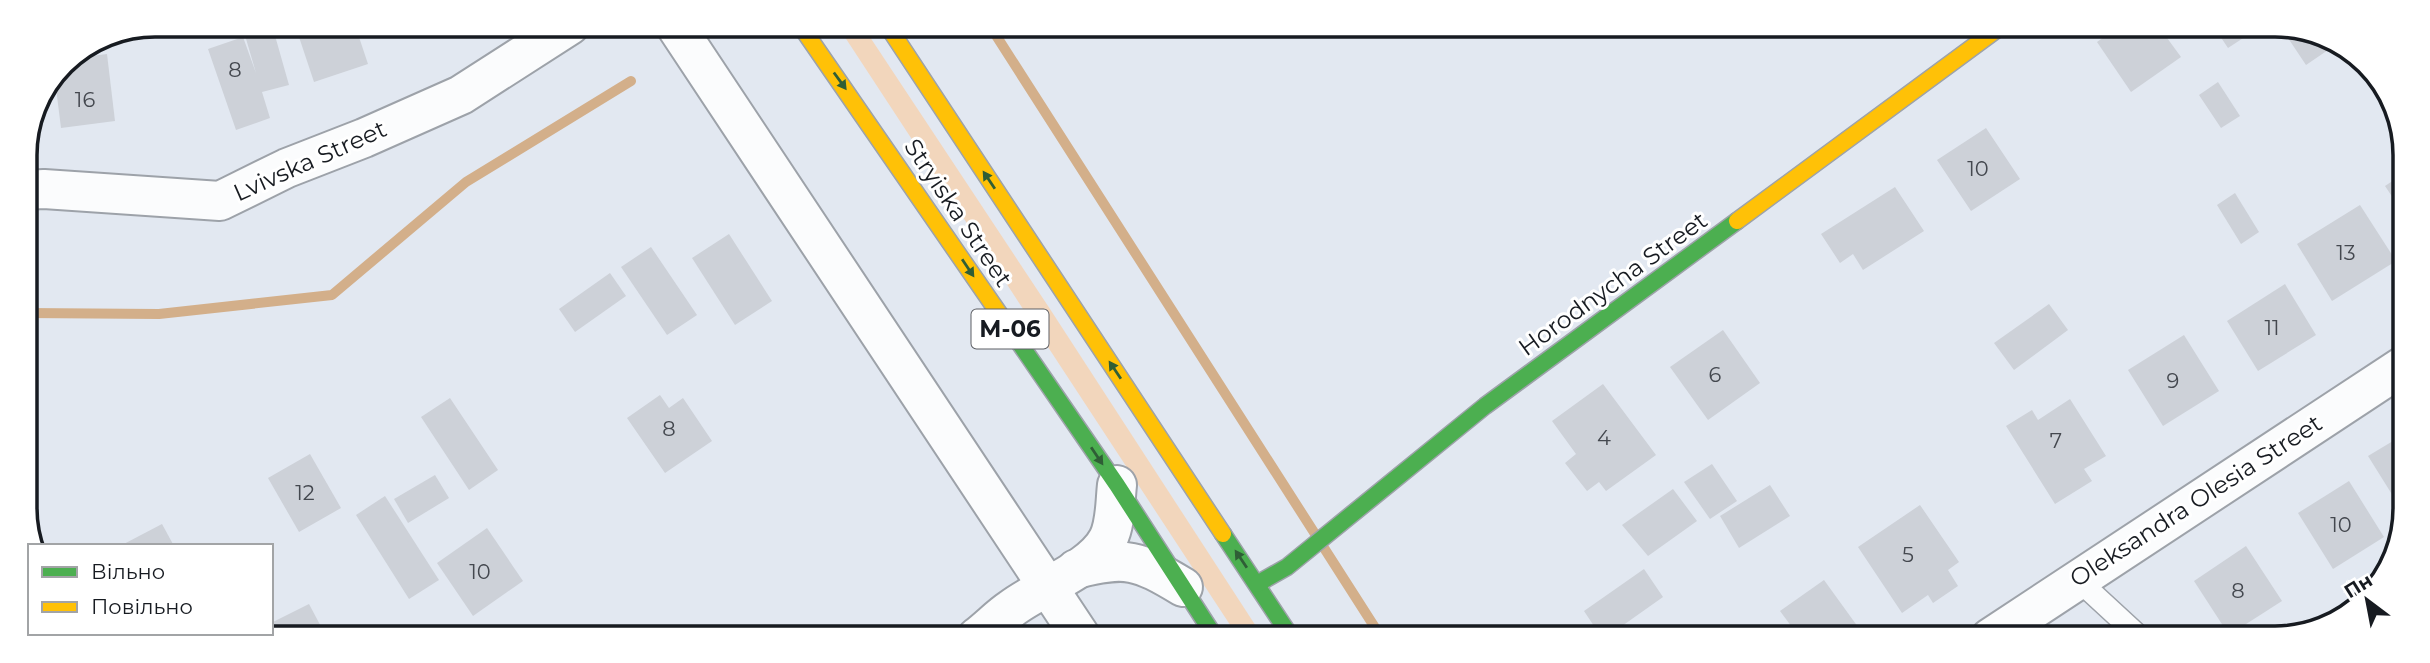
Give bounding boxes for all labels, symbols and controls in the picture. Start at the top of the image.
house number: 8 [228,57,242,82]
one-way arrow [832,72,846,90]
house number: 16 [75,87,95,112]
street label: Lvivska Street [229,114,391,207]
street label: Stryiska Street [898,133,1019,292]
house number: 10 [1967,156,1989,181]
one-way arrow [983,170,996,190]
street label: Horodnycha Street [1513,205,1713,362]
house number: 13 [2336,240,2356,265]
one-way arrow [961,259,975,277]
road number: М-06 [972,310,1048,348]
house number: 11 [2264,315,2280,340]
one-way arrow [1108,361,1122,379]
house number: 6 [1709,362,1722,387]
house number: 9 [2167,368,2179,393]
street label: Oleksandra Olesia Street [2064,408,2327,593]
house number: 8 [662,416,676,441]
house number: 4 [1597,425,1611,450]
house number: 7 [2050,428,2062,453]
one-way arrow [1090,447,1104,465]
house number: 12 [295,480,315,505]
house number: 10 [2330,512,2352,537]
house number: 5 [1902,542,1914,567]
legend [28,544,273,635]
one-way arrow [1234,550,1247,569]
text: Вільно [91,559,165,584]
house number: 10 [469,559,491,584]
north arrow [2332,565,2402,635]
text: Пн [2340,569,2376,603]
house number: 8 [2231,578,2245,603]
text: Повільно [91,594,193,619]

